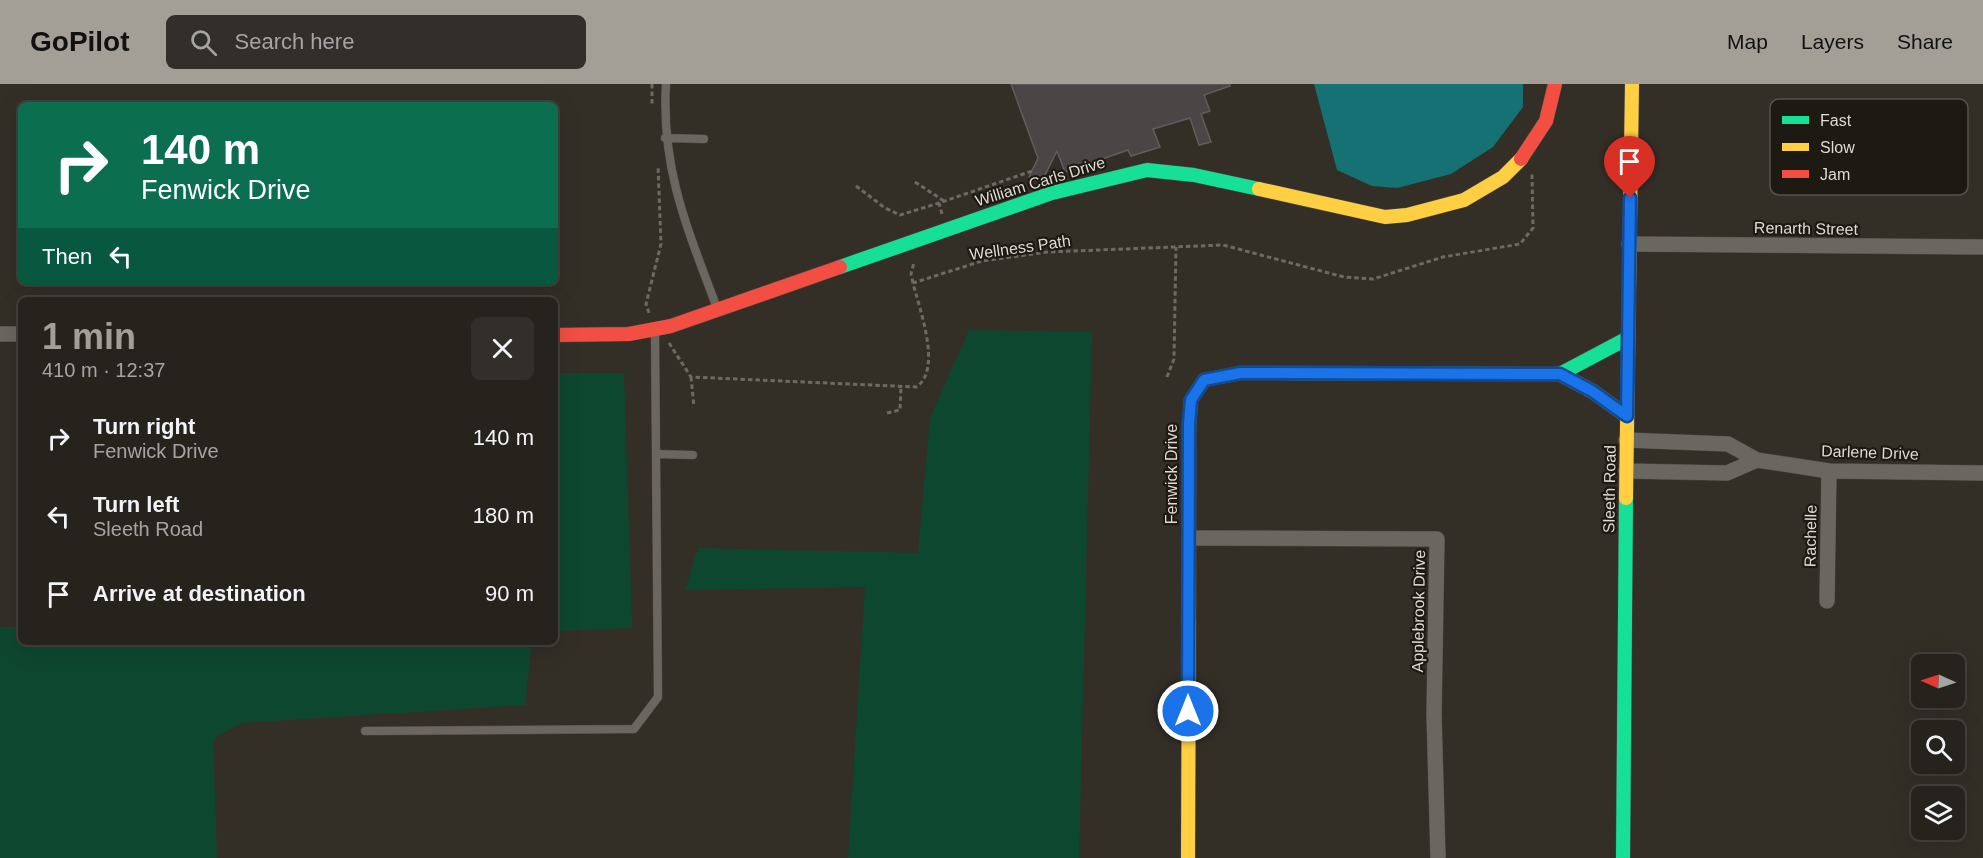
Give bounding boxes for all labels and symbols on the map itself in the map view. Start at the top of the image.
legend [1770,99,1968,195]
text: Fast [1820,112,1852,129]
pin [1604,136,1655,198]
text: Slow [1820,139,1855,156]
street label: William Carls Drive [973,154,1107,209]
text: Jam [1820,166,1850,183]
street label: Renarth Street [1754,219,1859,238]
street label: Wellness Path [968,232,1072,263]
street label: Fenwick Drive [1163,424,1180,524]
street label: Darlene Drive [1821,442,1919,463]
street label: Sleeth Road [1600,445,1619,533]
street label: Rachelle [1801,505,1820,567]
street label: Applebrook Drive [1409,549,1428,673]
north arrow [1911,654,1965,708]
position arrow [1156,679,1220,743]

